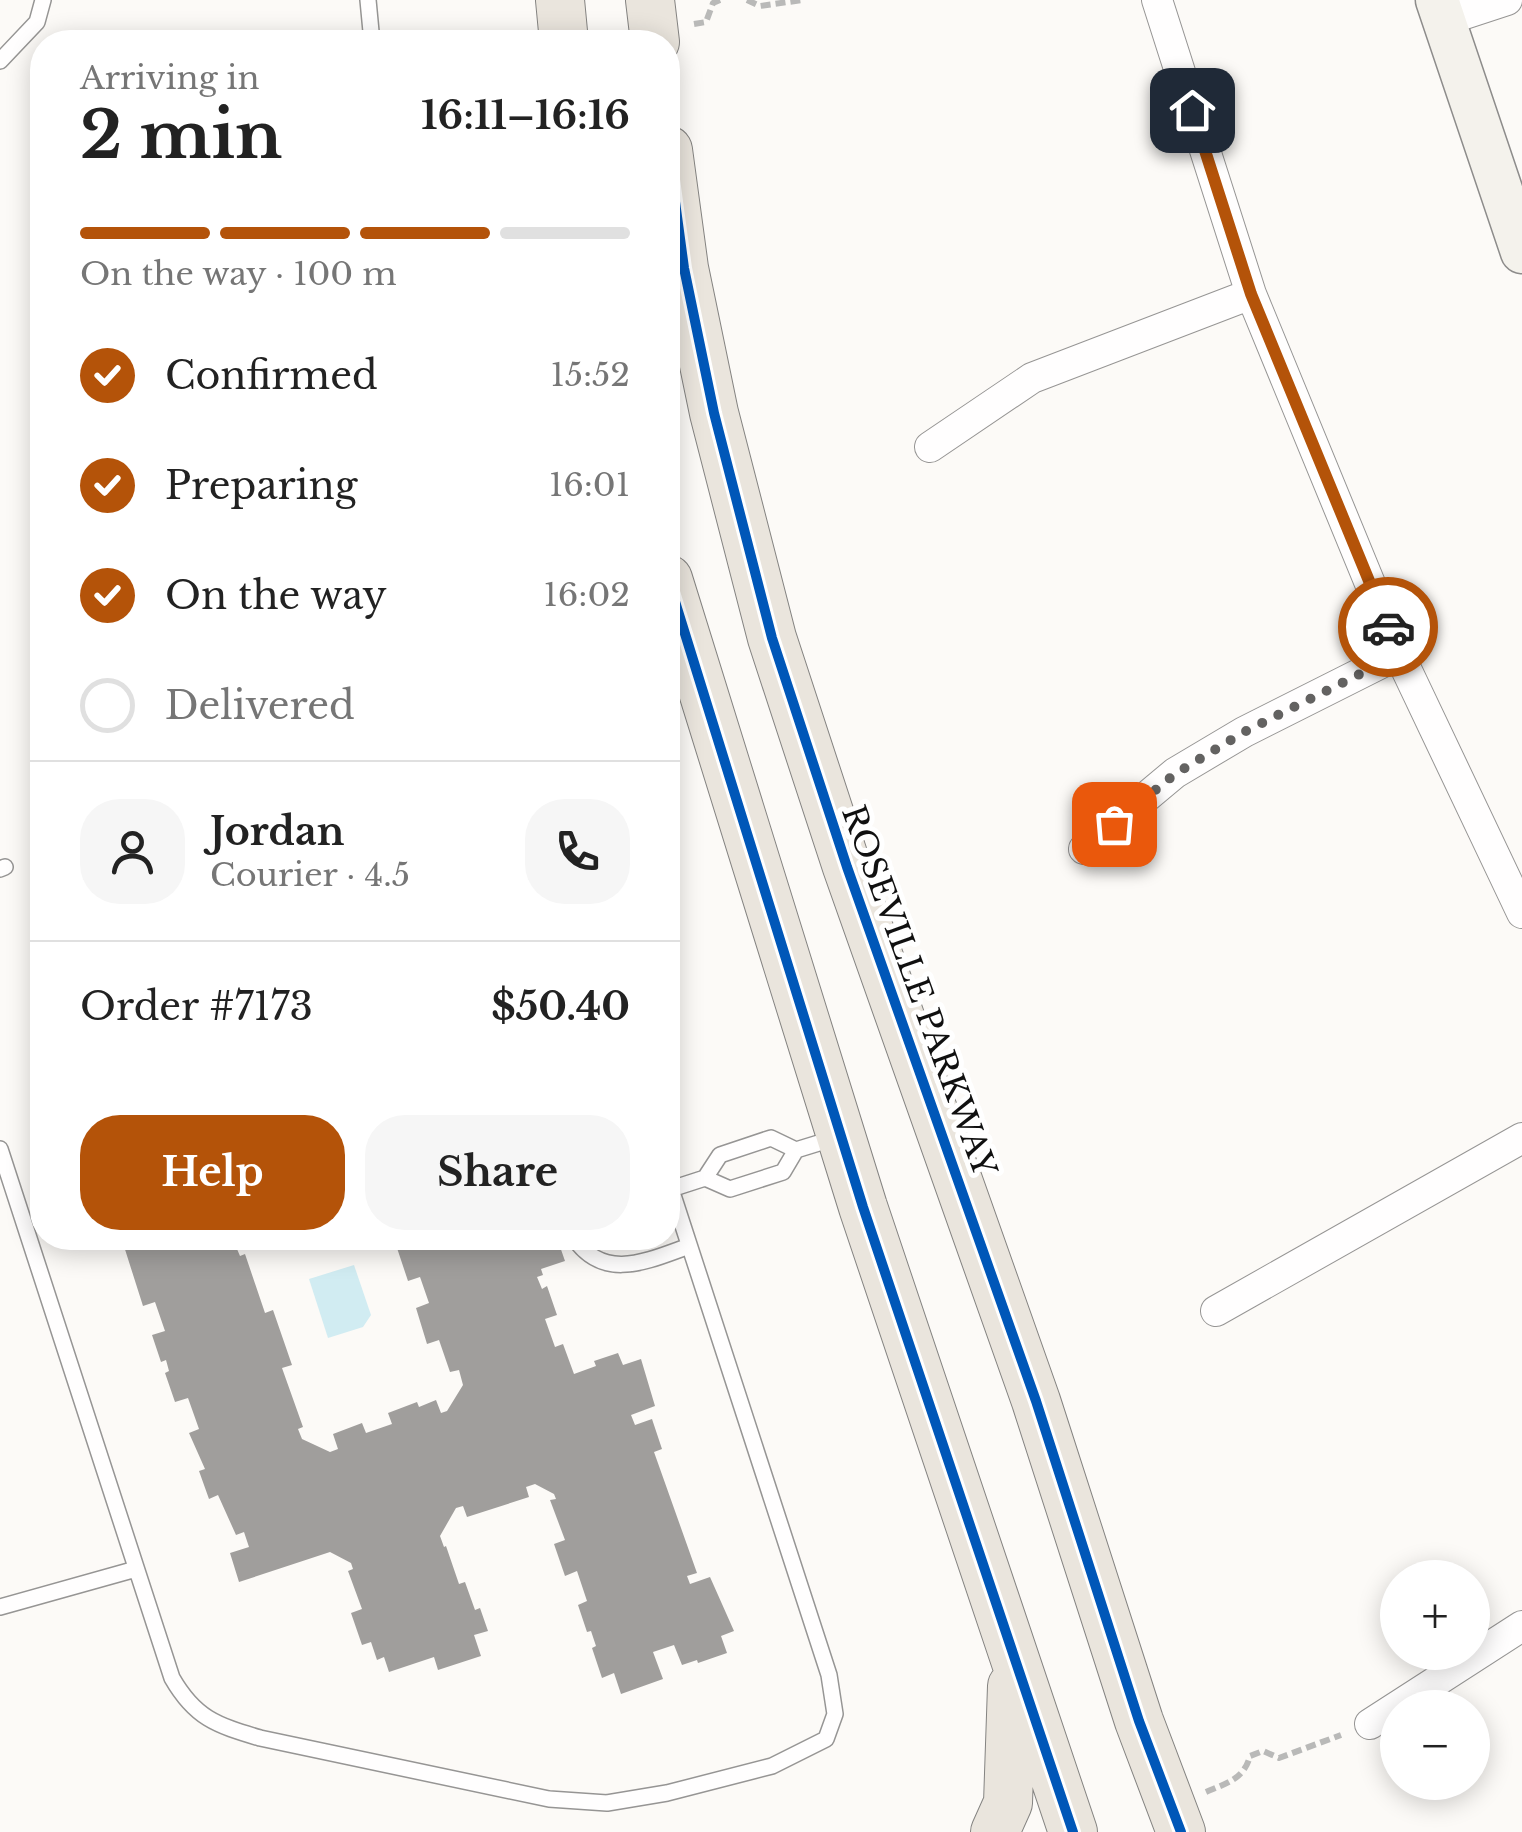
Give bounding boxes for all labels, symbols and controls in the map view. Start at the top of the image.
text: Arriving in [80,58,259,98]
pin [1150,68,1235,153]
icon: home [1165,83,1220,138]
text: 16:11–16:16 [421,92,630,139]
text: 2 min [80,95,282,176]
text: On the way · 100 m [80,254,397,294]
icon: check [80,348,135,403]
text: Confirmed [165,352,378,399]
text: 15:52 [551,355,630,395]
icon: check [80,458,135,513]
text: Preparing [165,462,357,509]
text: 16:01 [549,465,630,505]
icon: check [80,568,135,623]
text: On the way [165,572,387,619]
text: 16:02 [543,575,630,615]
courier [1338,577,1438,677]
icon: car [1361,600,1416,655]
text: Delivered [165,682,355,729]
pin [1072,782,1157,867]
icon: bag [1087,797,1142,852]
button: person [80,799,185,904]
button: phone [525,799,630,904]
street label: ROSEVILLE PARKWAY [833,800,1005,1183]
text: Jordan [210,808,344,855]
text: Courier · 4.5 [210,855,410,895]
text: Order #7173 [80,983,313,1030]
text: $50.40 [491,983,630,1030]
button: Help [80,1115,345,1230]
button: Share [365,1115,630,1230]
map controls [1380,1560,1490,1800]
button: + [1380,1560,1490,1670]
button: − [1380,1690,1490,1800]

